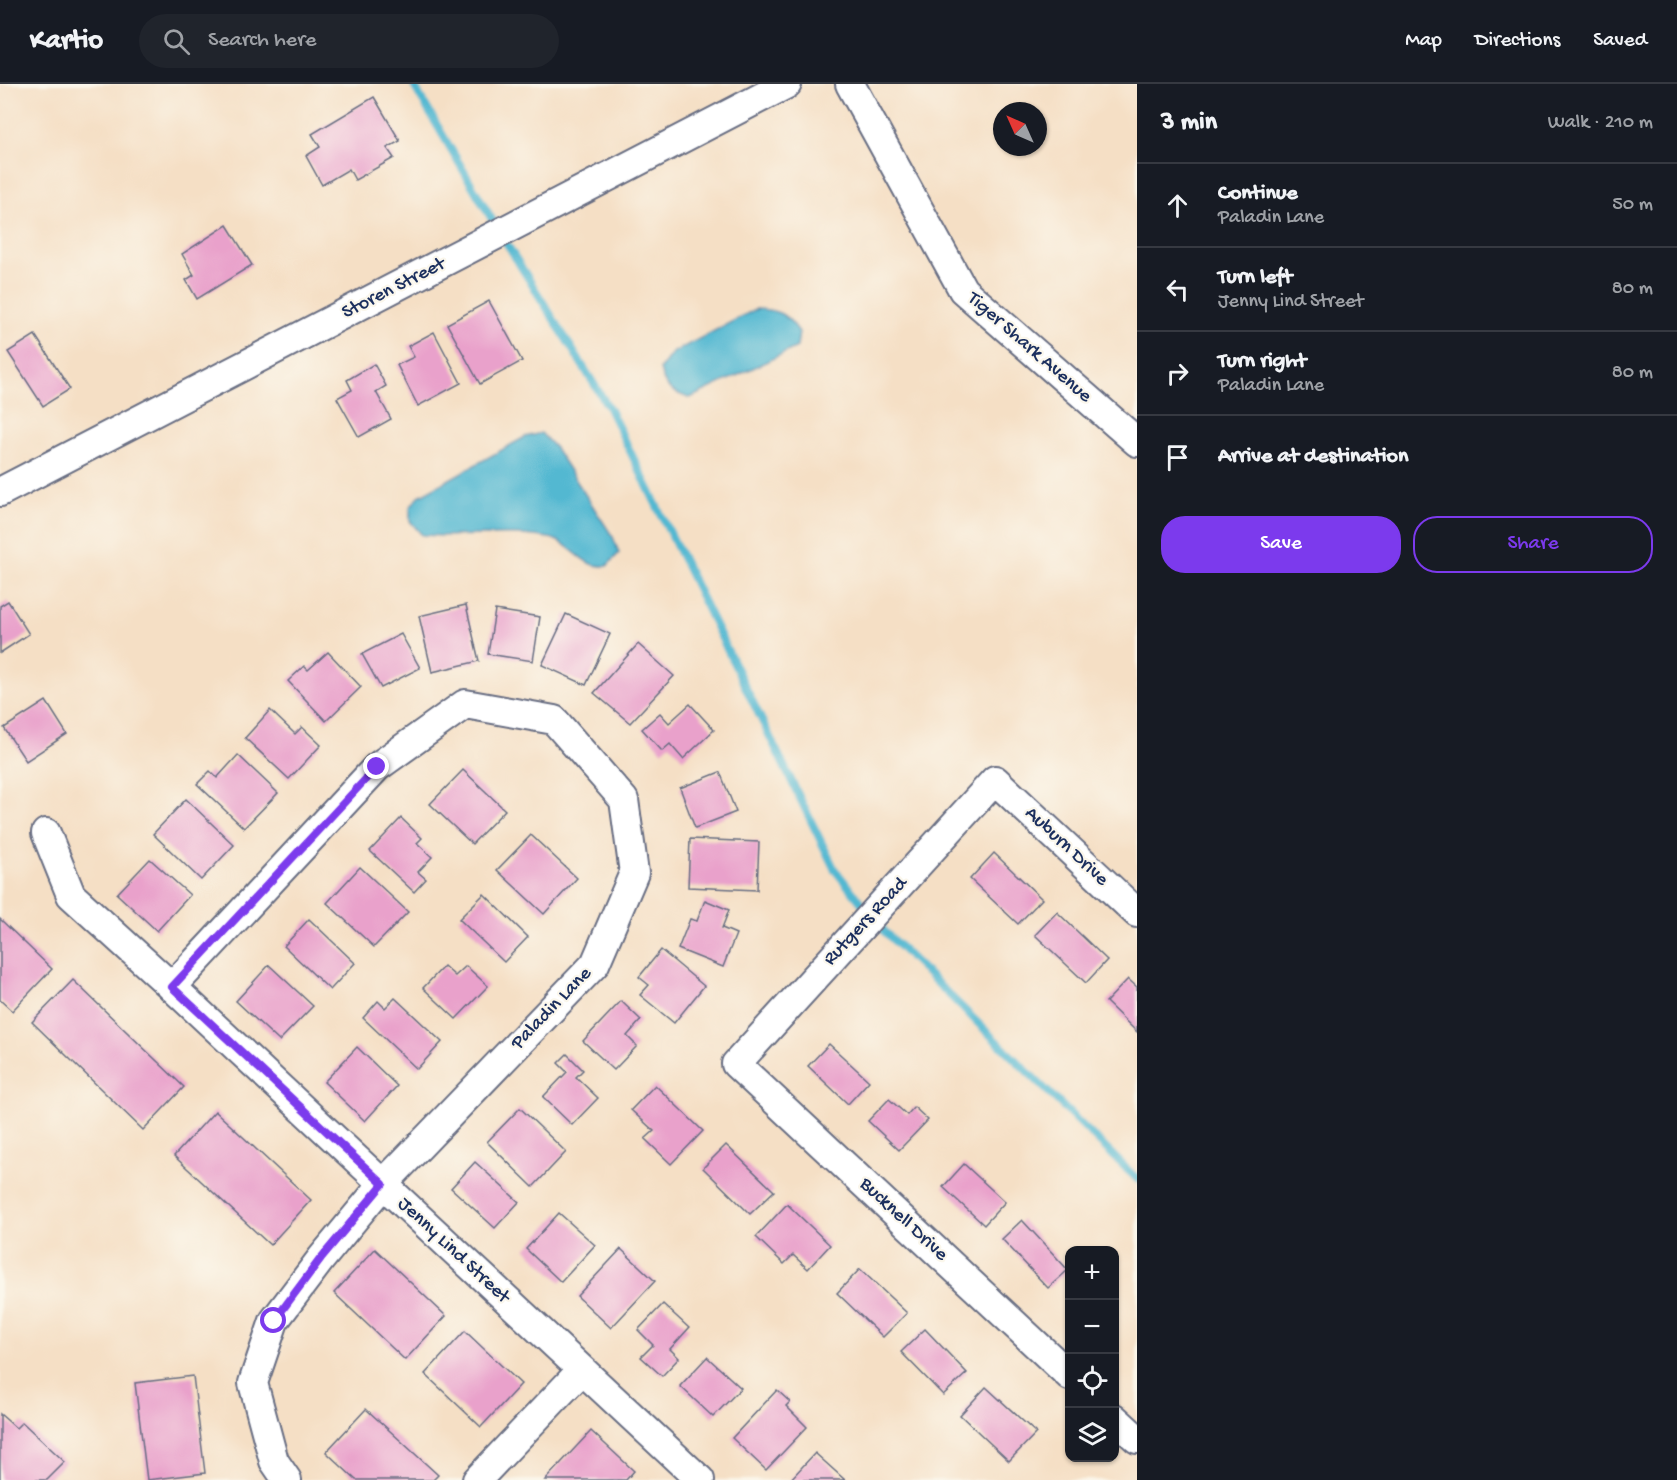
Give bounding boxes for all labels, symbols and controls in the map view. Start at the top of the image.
search box [139,14,559,68]
text: Kartio [30,25,103,58]
icon: search [160,25,193,58]
text: Search here [208,28,316,54]
text: Map [1405,29,1442,54]
text: Directions [1475,29,1560,54]
text: Saved [1593,29,1647,54]
north arrow [993,102,1047,156]
text: 3 min [1161,108,1217,139]
text: Walk · 210 m [1548,112,1653,135]
text: Continue [1218,181,1298,207]
icon: ahead [1161,189,1194,222]
text: 50 m [1612,194,1653,217]
text: Paladin Lane [1218,207,1324,230]
street label: Storen Street [339,252,451,325]
text: Turn left [1218,265,1292,291]
icon: left [1161,273,1194,306]
text: 80 m [1612,278,1653,301]
street label: Tiger Shark Avenue [961,287,1097,409]
text: Jenny Lind Street [1218,291,1363,314]
text: Turn right [1218,349,1306,375]
icon: right [1161,357,1194,390]
text: 80 m [1612,362,1653,385]
text: Paladin Lane [1218,375,1324,398]
icon: arrive [1161,441,1194,474]
text: Arrive at destination [1218,444,1408,470]
button: Save [1161,516,1401,573]
button: Share [1413,516,1653,573]
route end [363,753,389,779]
street label: Auburn Drive [1019,802,1113,892]
street label: Rutgers Road [819,871,914,971]
street label: Paladin Lane [506,962,598,1056]
street label: Bucknell Drive [853,1173,952,1267]
street label: Jenny Lind Street [392,1193,515,1310]
map controls [1065,1246,1119,1462]
button: + [1065,1246,1119,1300]
button: − [1065,1300,1119,1354]
route start [260,1307,286,1333]
button: locate [1065,1354,1119,1408]
button: layers [1065,1408,1119,1462]

